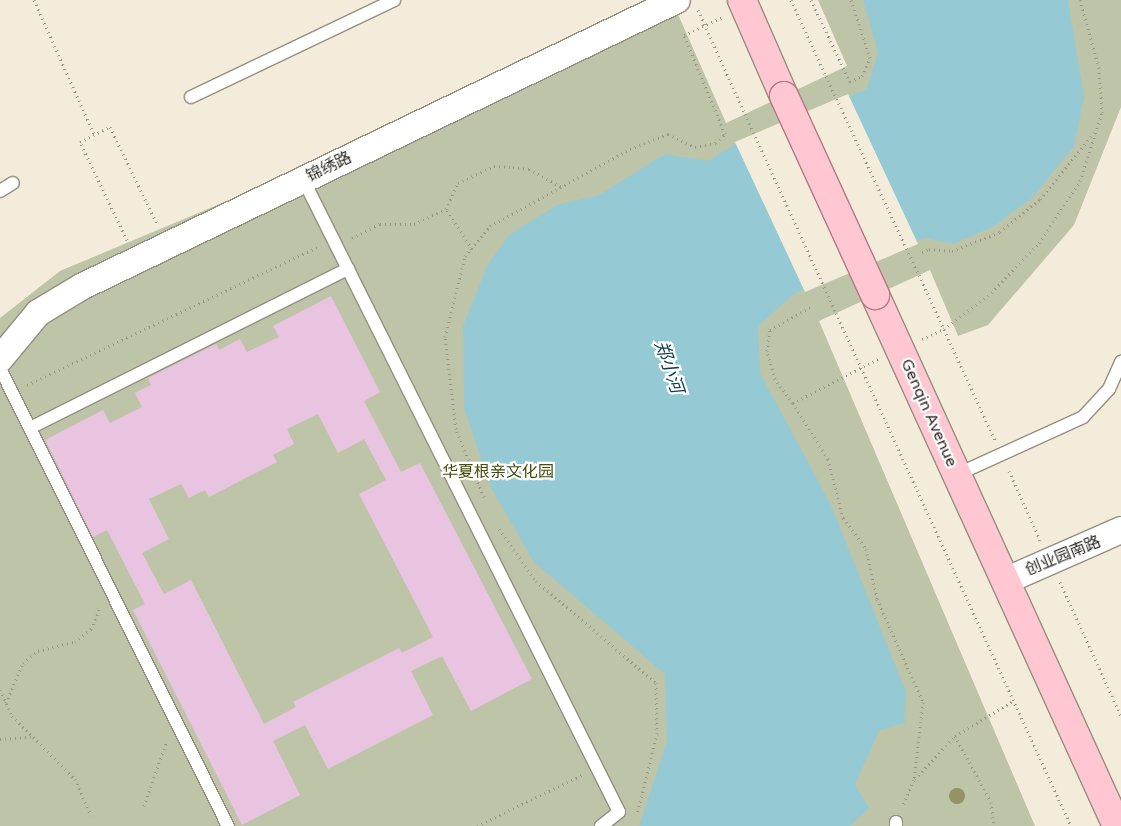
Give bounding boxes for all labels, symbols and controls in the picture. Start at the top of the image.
street label: 锦绣路 [303,148,355,186]
water label: 郑小河 [650,338,688,396]
street label: Genqin Avenue [897,356,961,470]
park label: 华夏根亲文化园 [442,462,554,482]
street label: 创业园南路 [1022,532,1104,580]

